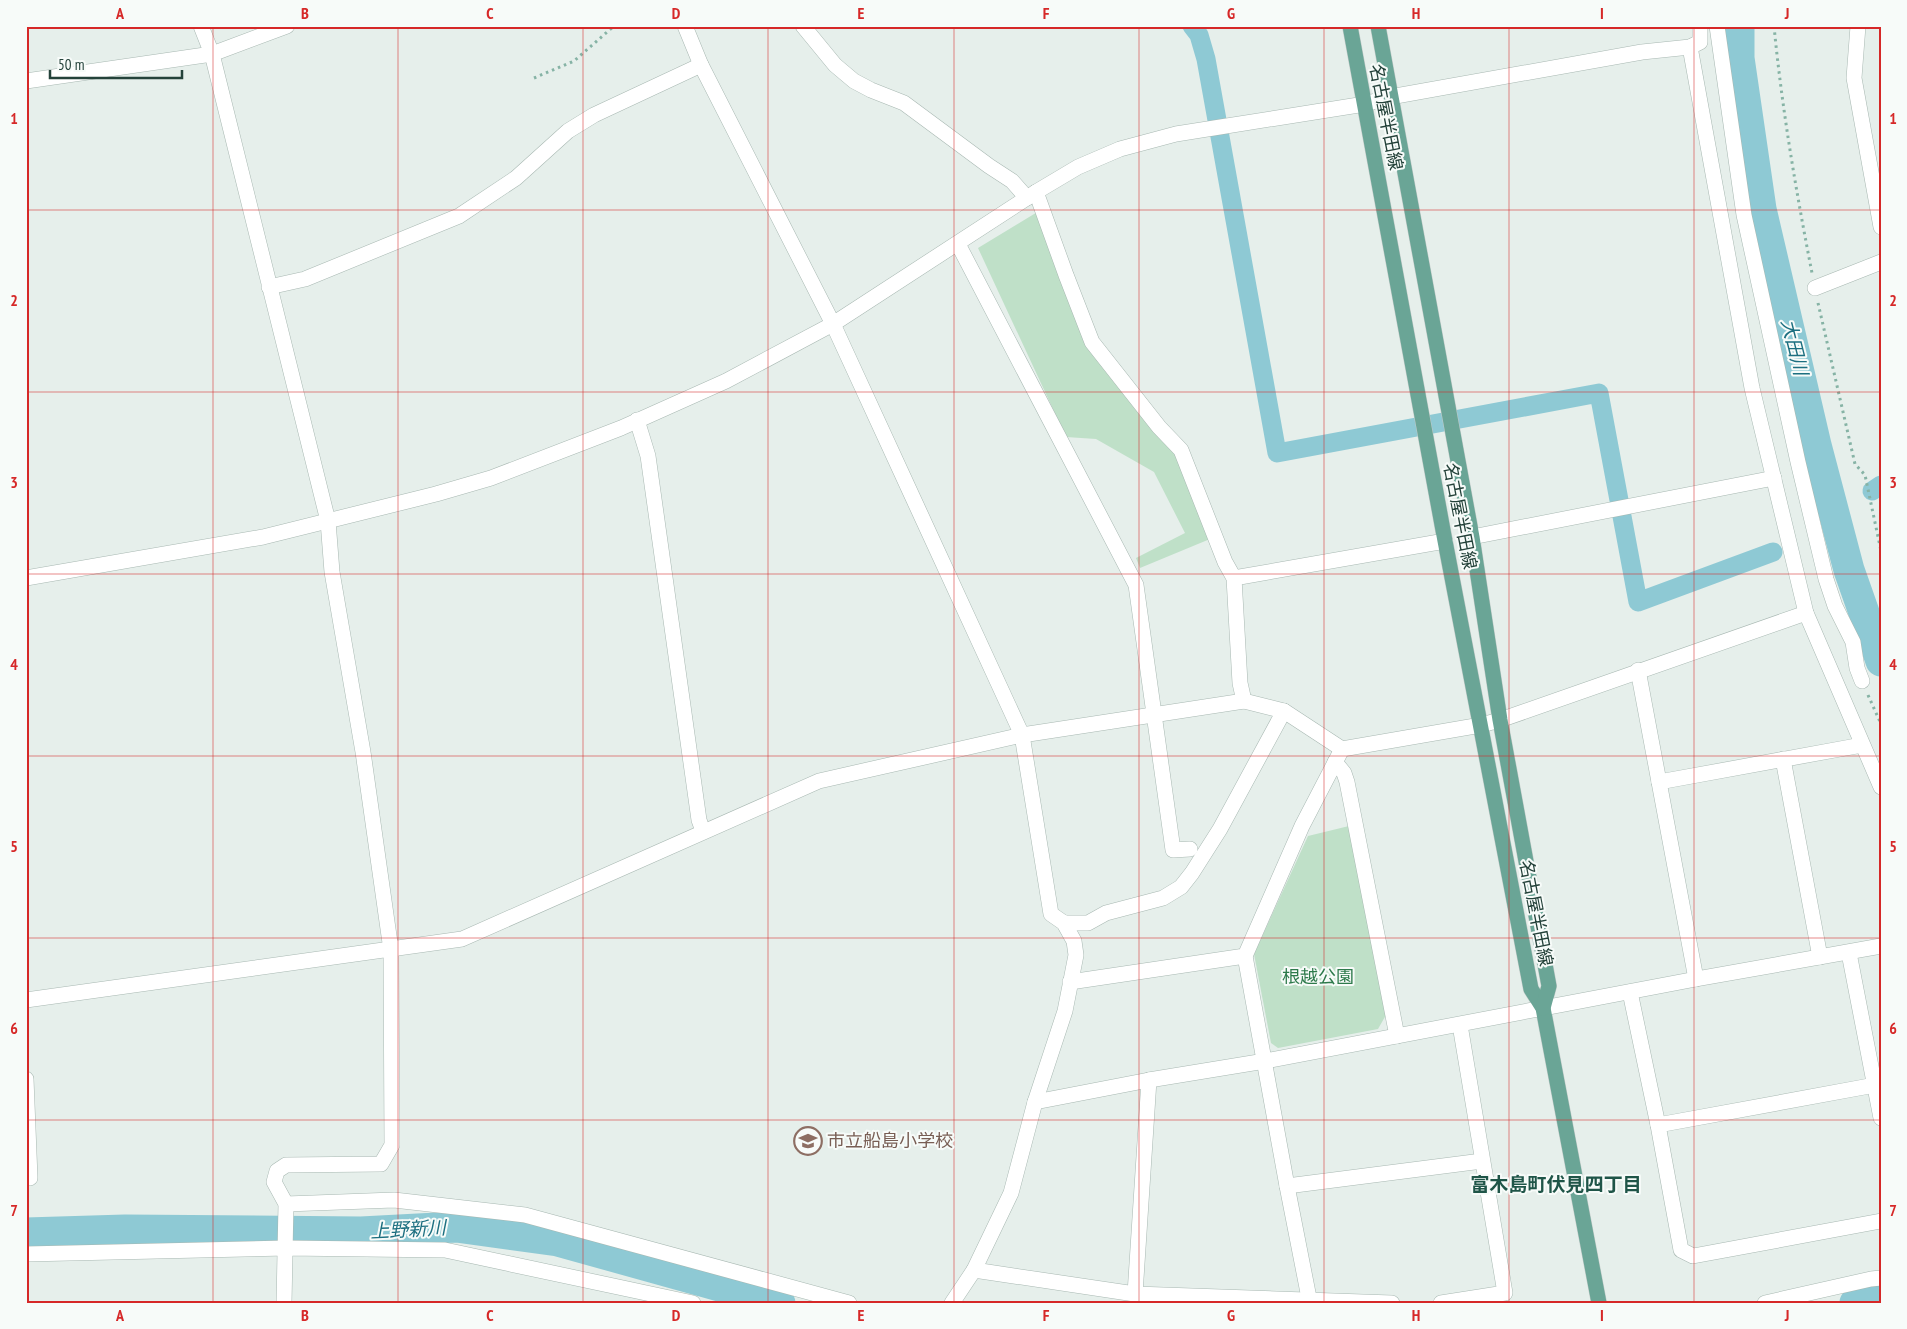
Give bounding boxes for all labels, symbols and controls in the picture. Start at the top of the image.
text: A [115,3,125,23]
text: B [301,3,309,23]
text: C [486,3,494,23]
text: D [672,3,681,23]
text: E [858,3,865,23]
text: F [1043,3,1050,23]
text: G [1227,3,1235,23]
text: H [1412,3,1420,23]
text: I [1600,3,1604,23]
text: J [1784,3,1789,23]
scale bar [50,48,182,80]
text: 50 m [58,55,84,74]
street label: 名古屋半田線 [1365,62,1408,172]
text: 1 [10,108,18,128]
text: 1 [1889,108,1897,128]
text: 2 [10,290,18,310]
text: 2 [1889,290,1897,310]
water label: 大田川 [1776,316,1814,379]
street label: 名古屋半田線 [1439,461,1482,571]
text: 3 [10,472,18,492]
text: 3 [1889,472,1897,492]
text: 4 [10,654,18,674]
text: 4 [1889,654,1897,674]
text: 5 [10,836,18,856]
text: 5 [1889,836,1897,856]
street label: 名古屋半田線 [1515,858,1558,968]
park label: 根越公園 [1282,965,1354,988]
text: 6 [10,1018,18,1038]
text: 6 [1889,1018,1897,1038]
school or university icon: 市立船島小学校 [793,1126,823,1156]
place label: 市立船島小学校 [827,1129,953,1152]
district label: 富木島町伏見四丁目 [1470,1172,1642,1196]
text: 7 [10,1200,18,1220]
text: 7 [1889,1200,1897,1220]
water label: 上野新川 [369,1215,449,1243]
text: A [115,1305,125,1325]
text: B [301,1305,309,1325]
text: C [486,1305,494,1325]
text: D [672,1305,681,1325]
text: E [858,1305,865,1325]
text: F [1043,1305,1050,1325]
text: G [1227,1305,1235,1325]
text: H [1412,1305,1420,1325]
text: I [1600,1305,1604,1325]
text: J [1784,1305,1789,1325]

